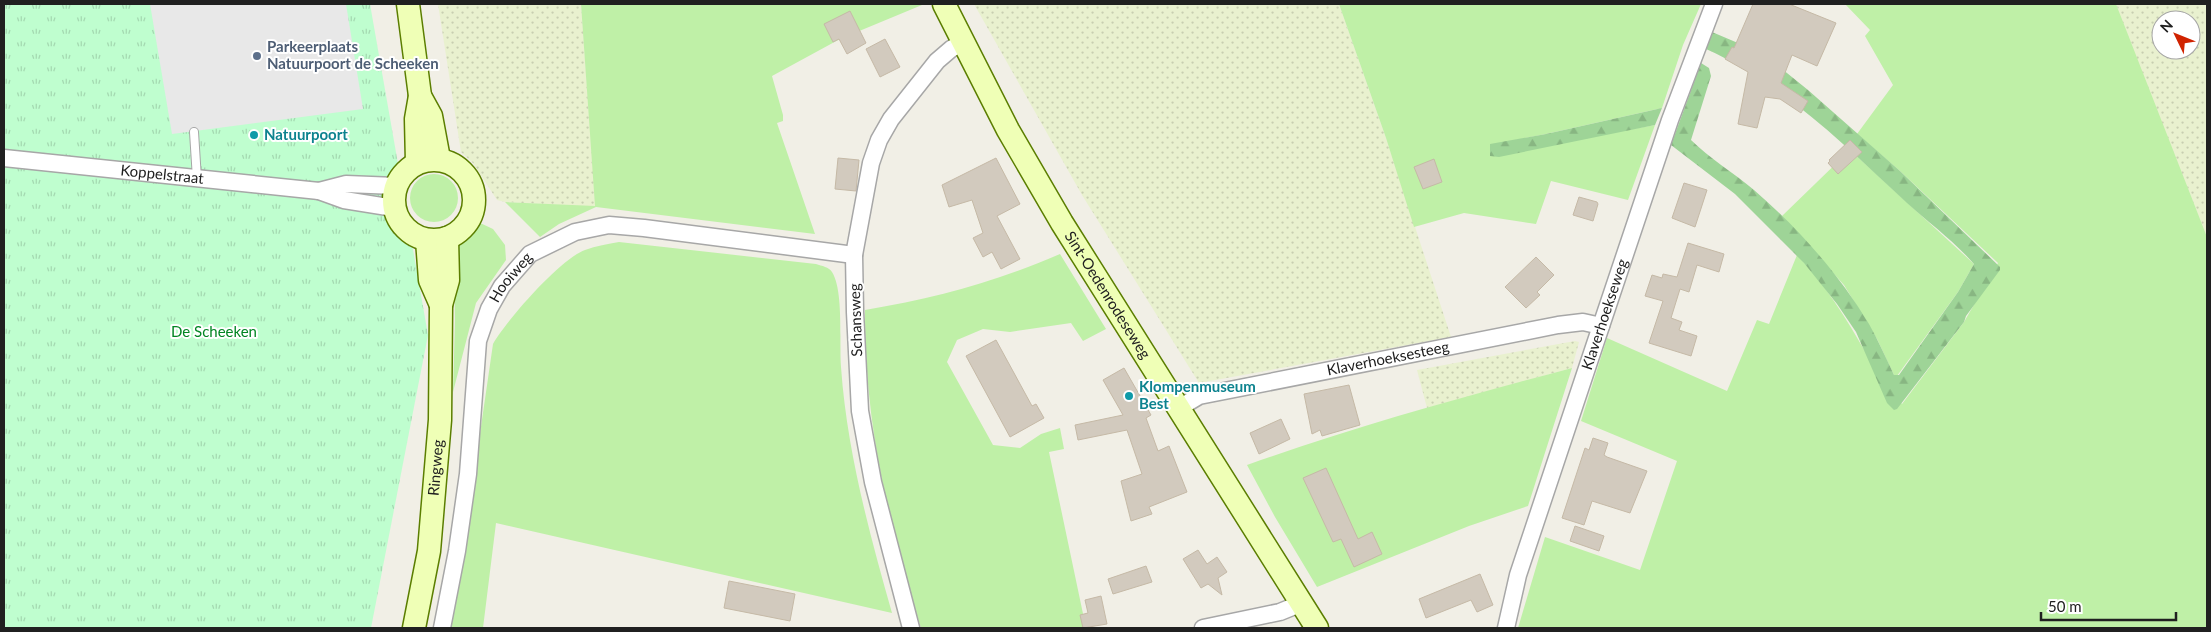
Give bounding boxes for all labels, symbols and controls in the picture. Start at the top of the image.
north arrow [2151,10,2201,60]
text: N [2156,16,2176,36]
place label: Parkeerplaats Natuurpoort de Scheeken [267,37,439,72]
marker: Parkeerplaats Natuurpoort de Scheeken [251,50,263,62]
place label: Natuurpoort [264,125,348,143]
marker: Natuurpoort [248,129,260,141]
street label: Koppelstraat [120,160,205,187]
street label: Sint-Oedenrodeseweg [1061,227,1155,362]
street label: Hooiweg [485,248,536,305]
street label: Klaverhoekseweg [1577,256,1631,372]
street label: Schansweg [845,283,865,357]
park label: De Scheeken [171,322,257,340]
street label: Klaverhoeksesteeg [1325,337,1451,379]
place label: Klompenmuseum Best [1139,377,1256,412]
marker: Klompenmuseum Best [1123,390,1135,402]
street label: Ringweg [424,439,446,497]
scale bar [2041,590,2176,622]
text: 50 m [2048,597,2082,615]

